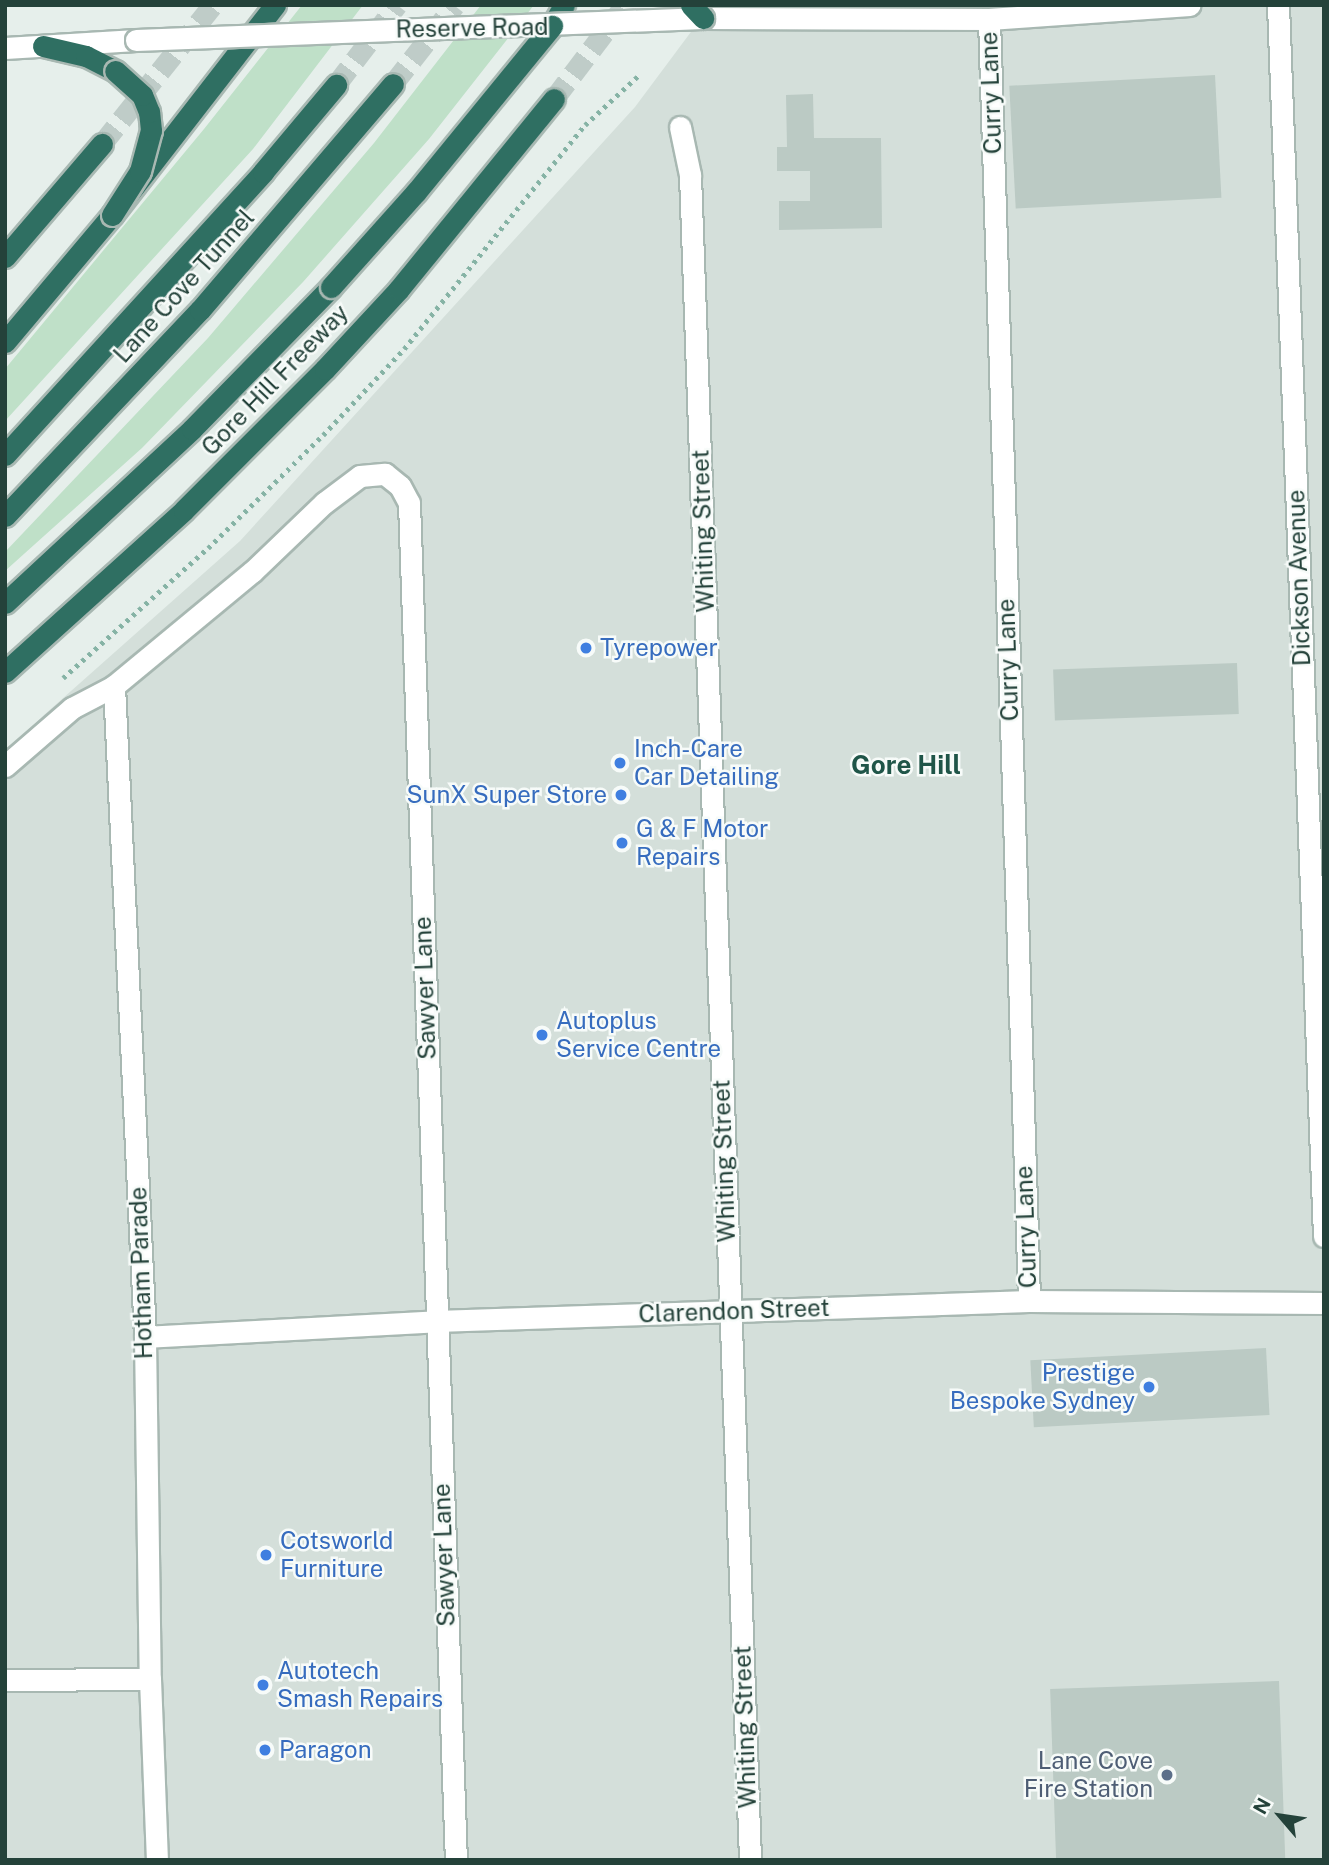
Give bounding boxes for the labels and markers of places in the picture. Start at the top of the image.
place label: Tyrepower [600,634,718,662]
marker: Tyrepower [578,640,594,656]
place label: Inch-Care Car Detailing [634,735,779,791]
marker: Inch-Care Car Detailing [612,755,628,771]
place label: SunX Super Store [406,781,607,809]
marker: SunX Super Store [613,787,629,803]
place label: G & F Motor Repairs [636,815,768,871]
marker: G & F Motor Repairs [614,835,630,851]
place label: Autoplus Service Centre [556,1007,721,1063]
marker: Autoplus Service Centre [534,1027,550,1043]
place label: Prestige Bespoke Sydney [950,1359,1135,1415]
marker: Prestige Bespoke Sydney [1141,1379,1157,1395]
place label: Cotsworld Furniture [280,1527,393,1583]
marker: Cotsworld Furniture [258,1547,274,1563]
place label: Autotech Smash Repairs [277,1657,443,1713]
marker: Autotech Smash Repairs [255,1677,271,1693]
place label: Paragon [279,1736,372,1764]
marker: Paragon [257,1742,273,1758]
place label: Lane Cove Fire Station [1024,1747,1153,1803]
marker: Lane Cove Fire Station [1159,1767,1175,1783]

